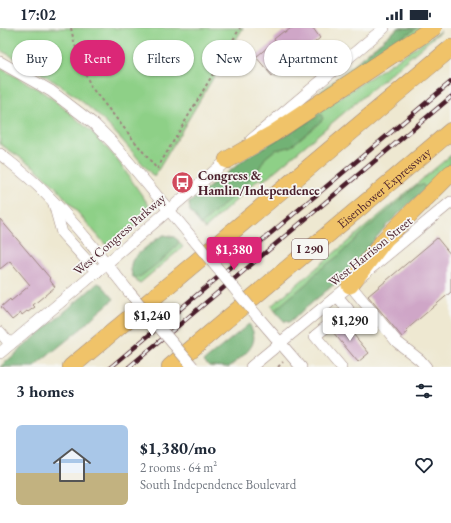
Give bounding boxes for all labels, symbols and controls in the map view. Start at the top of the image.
text: 17:02 [20,5,56,24]
chip: Buy [12,40,62,76]
chip: Rent [70,40,125,76]
chip: Filters [133,40,194,76]
chip: New [202,40,256,76]
chip: Apartment [264,40,352,76]
street label: Eisenhower Expressway [334,144,435,232]
place label: Congress & Hamlin/Independence [198,167,320,199]
bus stop icon: Congress & Hamlin/Independence [170,169,196,195]
street label: West Congress Parkway [70,189,169,279]
street label: West Harrison Street [325,212,416,290]
pin: $1,380 [201,237,267,271]
road number: I 290 [292,239,328,259]
text: $1,380 [216,241,252,258]
pin: $1,240 [119,303,185,337]
text: $1,240 [134,307,170,324]
pin: $1,290 [317,308,383,342]
text: $1,290 [332,312,368,329]
text: 3 homes [16,380,74,402]
icon: filters [413,380,435,402]
text: $1,380/mo [140,437,216,459]
icon: home [48,441,96,489]
icon: heart [413,454,435,476]
text: 2 rooms · 64 m² [140,459,217,476]
text: South Independence Boulevard [140,476,296,493]

